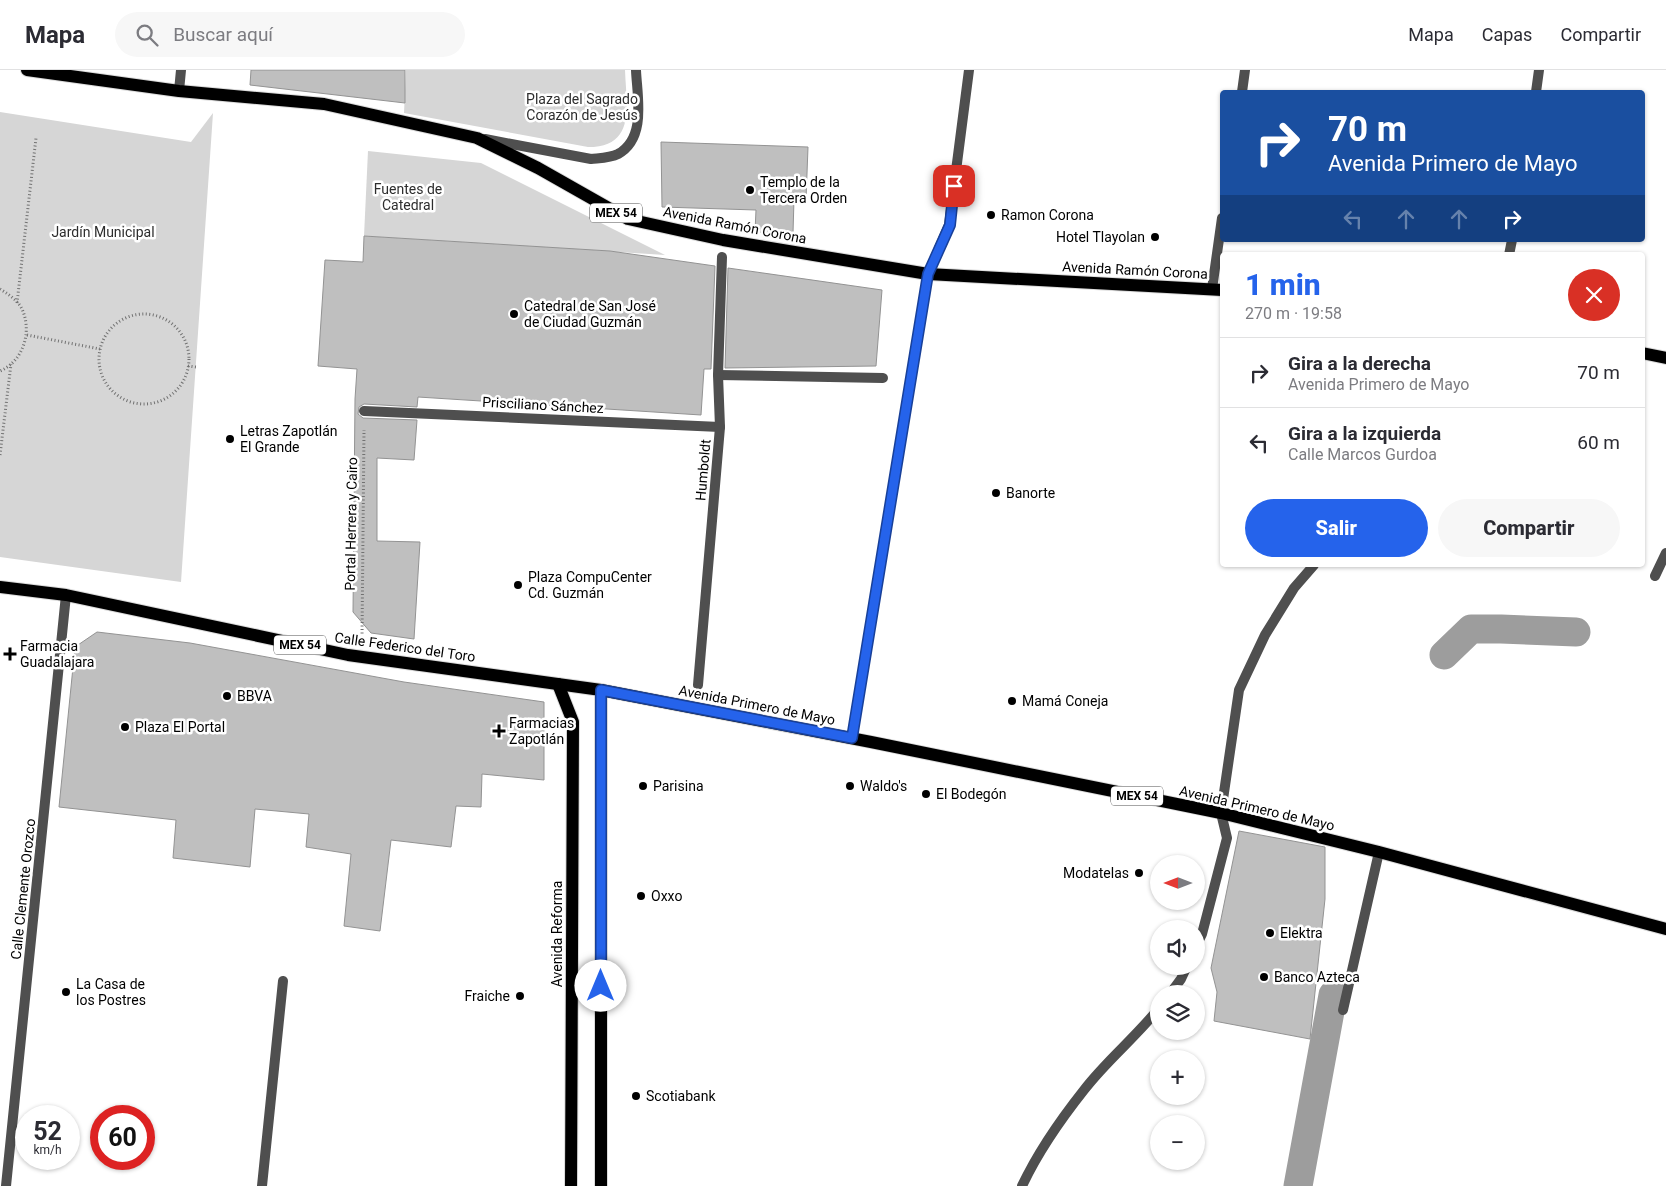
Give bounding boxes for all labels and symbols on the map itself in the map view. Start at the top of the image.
park label: Plaza del Sagrado Corazón de Jesús [526,91,638,123]
pin [933,165,975,207]
place label: Templo de la Tercera Orden [760,174,847,206]
park label: Fuentes de Catedral [374,181,442,213]
marker: Templo de la Tercera Orden [744,184,756,196]
street label: Avenida Ramón Corona [662,203,808,247]
road number: MEX 54 [590,204,642,222]
place label: Ramon Corona [1001,207,1094,223]
marker: Ramon Corona [985,209,997,221]
park label: Jardín Municipal [51,224,155,240]
place label: Hotel Tlayolan [1056,229,1145,245]
marker: Hotel Tlayolan [1149,231,1161,243]
street label: Avenida Ramón Corona [1062,258,1208,282]
place label: Catedral de San José de Ciudad Guzmán [524,298,656,330]
marker: Catedral de San José de Ciudad Guzmán [508,308,520,320]
street label: Prisciliano Sánchez [482,394,604,416]
place label: Letras Zapotlán El Grande [240,423,338,455]
marker: Letras Zapotlán El Grande [224,433,236,445]
street label: Humboldt [692,438,714,501]
street label: Portal Herrera y Cairo [342,457,360,591]
place label: Banorte [1006,485,1055,501]
marker: Banorte [990,487,1002,499]
place label: Plaza CompuCenter Cd. Guzmán [528,569,652,601]
marker: Plaza CompuCenter Cd. Guzmán [512,579,524,591]
street label: Calle Federico del Toro [334,629,476,665]
road number: MEX 54 [274,636,326,654]
place label: Farmacia Guadalajara [20,638,94,670]
marker: Farmacia Guadalajara [4,648,16,660]
street label: Avenida Primero de Mayo [678,682,836,728]
place label: BBVA [237,688,272,704]
marker: BBVA [221,690,233,702]
place label: Mamá Coneja [1022,693,1108,709]
marker: Mamá Coneja [1006,695,1018,707]
place label: Farmacias Zapotlán [509,715,574,747]
place label: Plaza El Portal [135,719,225,735]
marker: Plaza El Portal [119,721,131,733]
marker: Farmacias Zapotlán [493,725,505,737]
place label: Parisina [653,778,704,794]
place label: Waldo's [860,778,907,794]
marker: Parisina [637,780,649,792]
marker: Waldo's [844,780,856,792]
street label: Avenida Primero de Mayo [1178,782,1336,834]
place label: El Bodegón [936,786,1006,802]
road number: MEX 54 [1111,786,1163,806]
marker: El Bodegón [920,788,932,800]
street label: Calle Clemente Orozco [8,818,38,960]
north arrow [1150,855,1205,910]
place label: Modatelas [1063,865,1129,881]
marker: Modatelas [1133,867,1145,879]
street label: Avenida Reforma [549,881,565,987]
place label: Oxxo [651,888,682,904]
marker: Oxxo [635,890,647,902]
place label: Elektra [1280,925,1323,941]
marker: Elektra [1264,927,1276,939]
position arrow [574,959,626,1011]
place label: Banco Azteca [1274,969,1360,985]
marker: Banco Azteca [1258,971,1270,983]
place label: La Casa de los Postres [76,976,146,1008]
marker: La Casa de los Postres [60,986,72,998]
place label: Fraiche [464,988,510,1004]
marker: Fraiche [514,990,526,1002]
place label: Scotiabank [646,1088,716,1104]
marker: Scotiabank [630,1090,642,1102]
speed limit sign: 60 [90,1105,155,1170]

